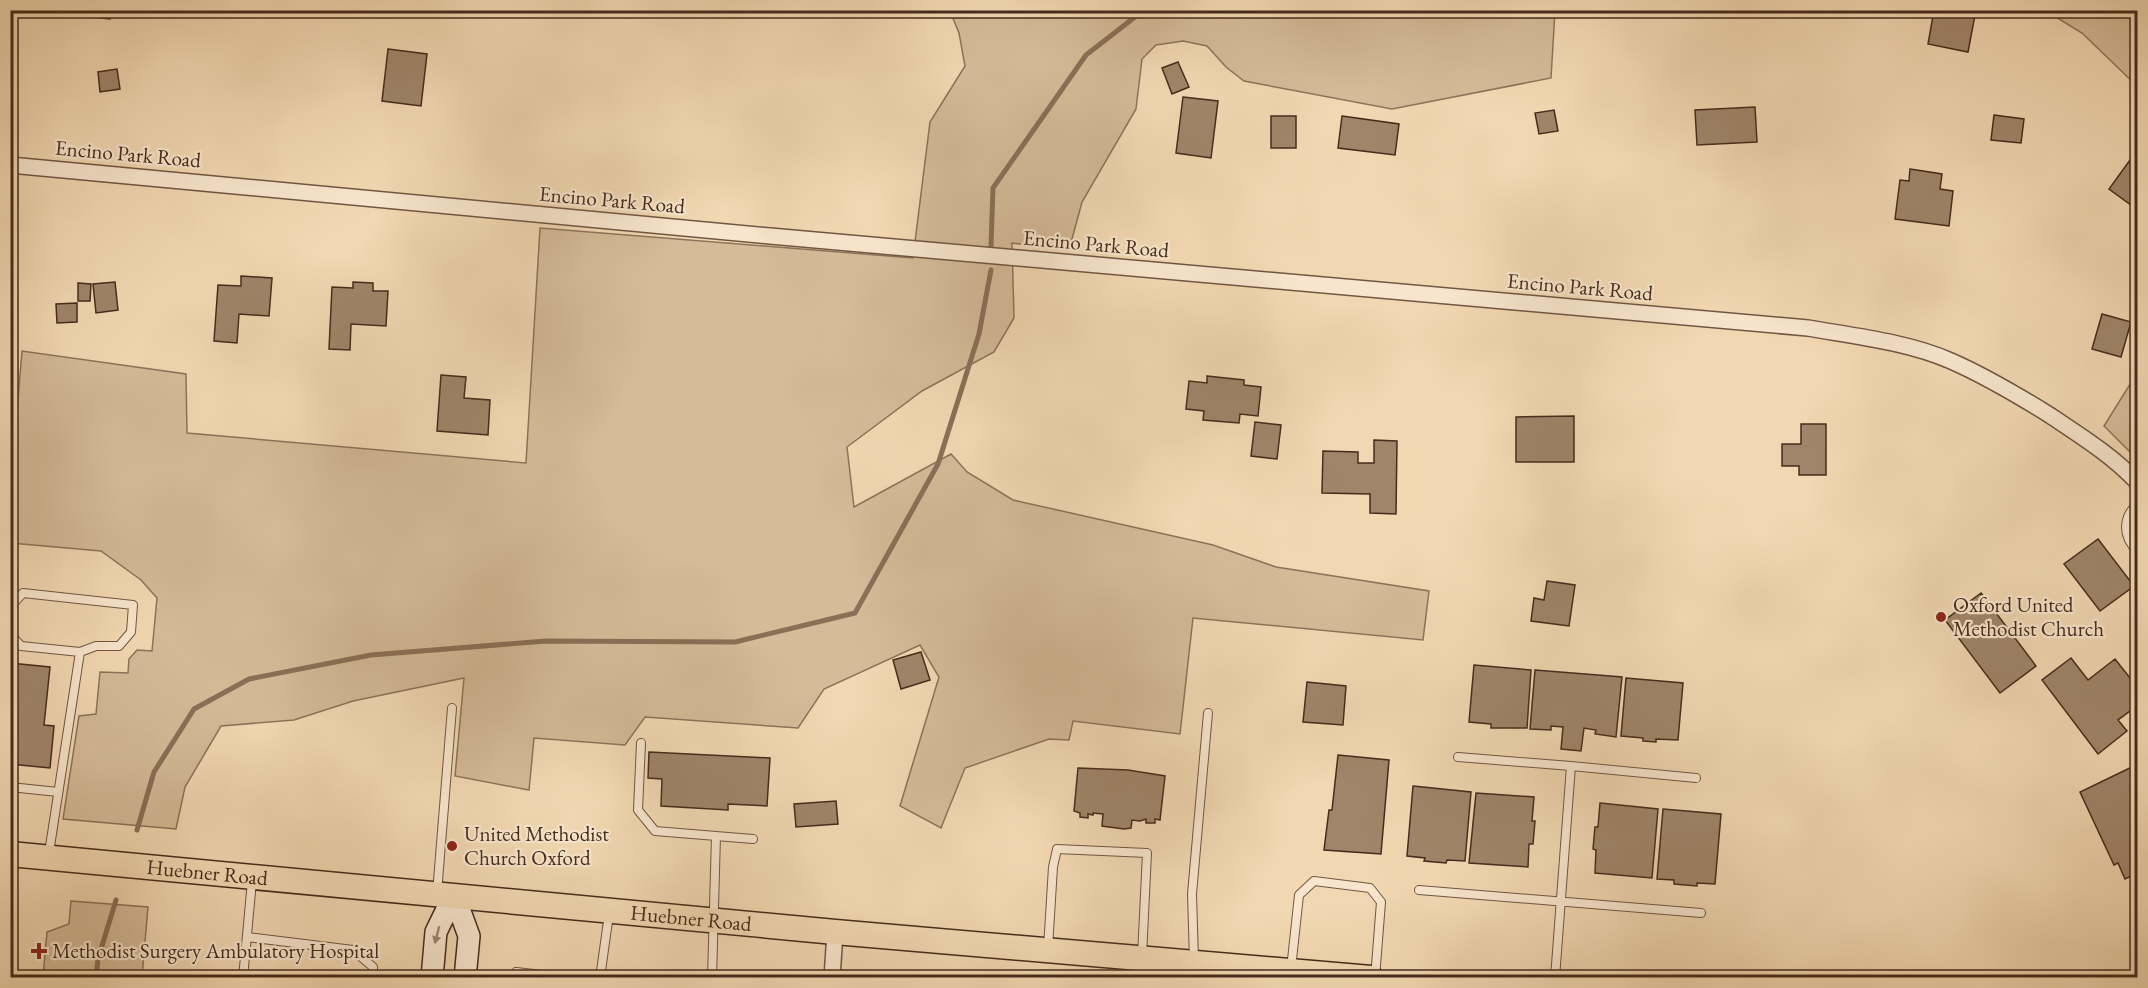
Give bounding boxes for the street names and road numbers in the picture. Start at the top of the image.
street label: Encino Park Road [54,134,202,173]
street label: Encino Park Road [538,180,686,219]
street label: Encino Park Road [1022,224,1170,263]
street label: Encino Park Road [1506,267,1654,306]
street label: Huebner Road [145,853,269,891]
street label: Huebner Road [629,899,753,937]

